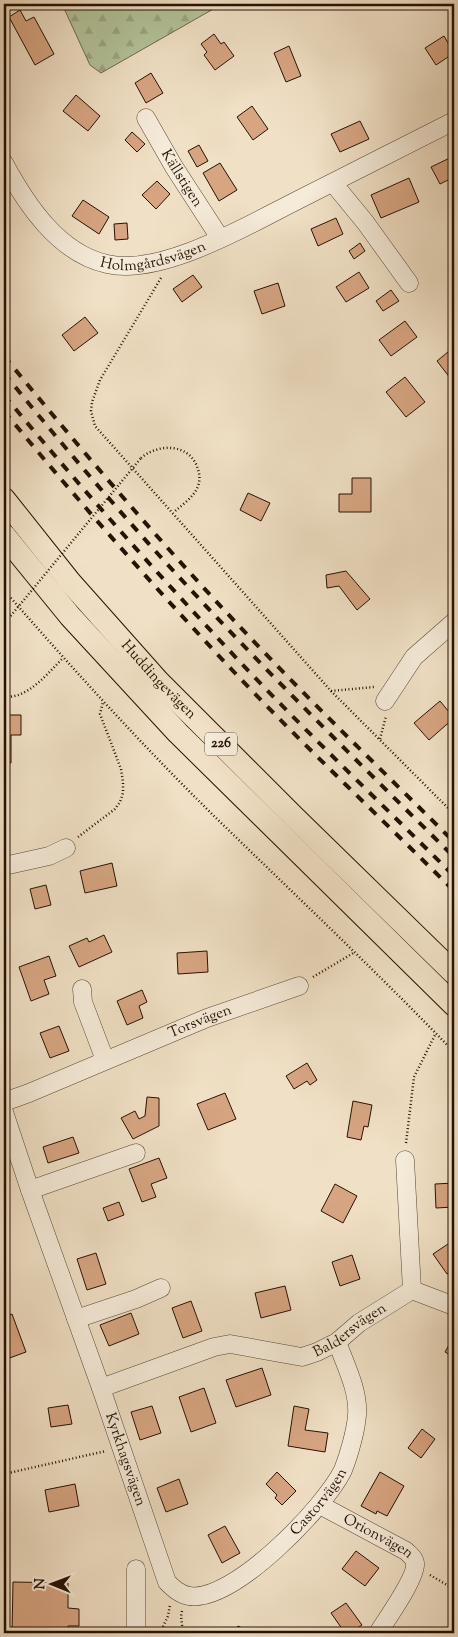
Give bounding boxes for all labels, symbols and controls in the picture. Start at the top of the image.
street label: Källstigen [156,146,208,211]
street label: Holmgårdsvägen [98,236,209,277]
street label: Huddingevägen [116,636,201,724]
road number: 226 [205,732,237,756]
street label: Torsvägen [165,1000,235,1044]
street label: Baldersvägen [310,1298,391,1363]
street label: Kyrkhagsvägen [100,1410,151,1509]
street label: Castorvägen [285,1464,353,1541]
street label: Orionvägen [339,1509,418,1564]
north arrow [28,1560,78,1610]
text: N [31,1578,51,1590]

